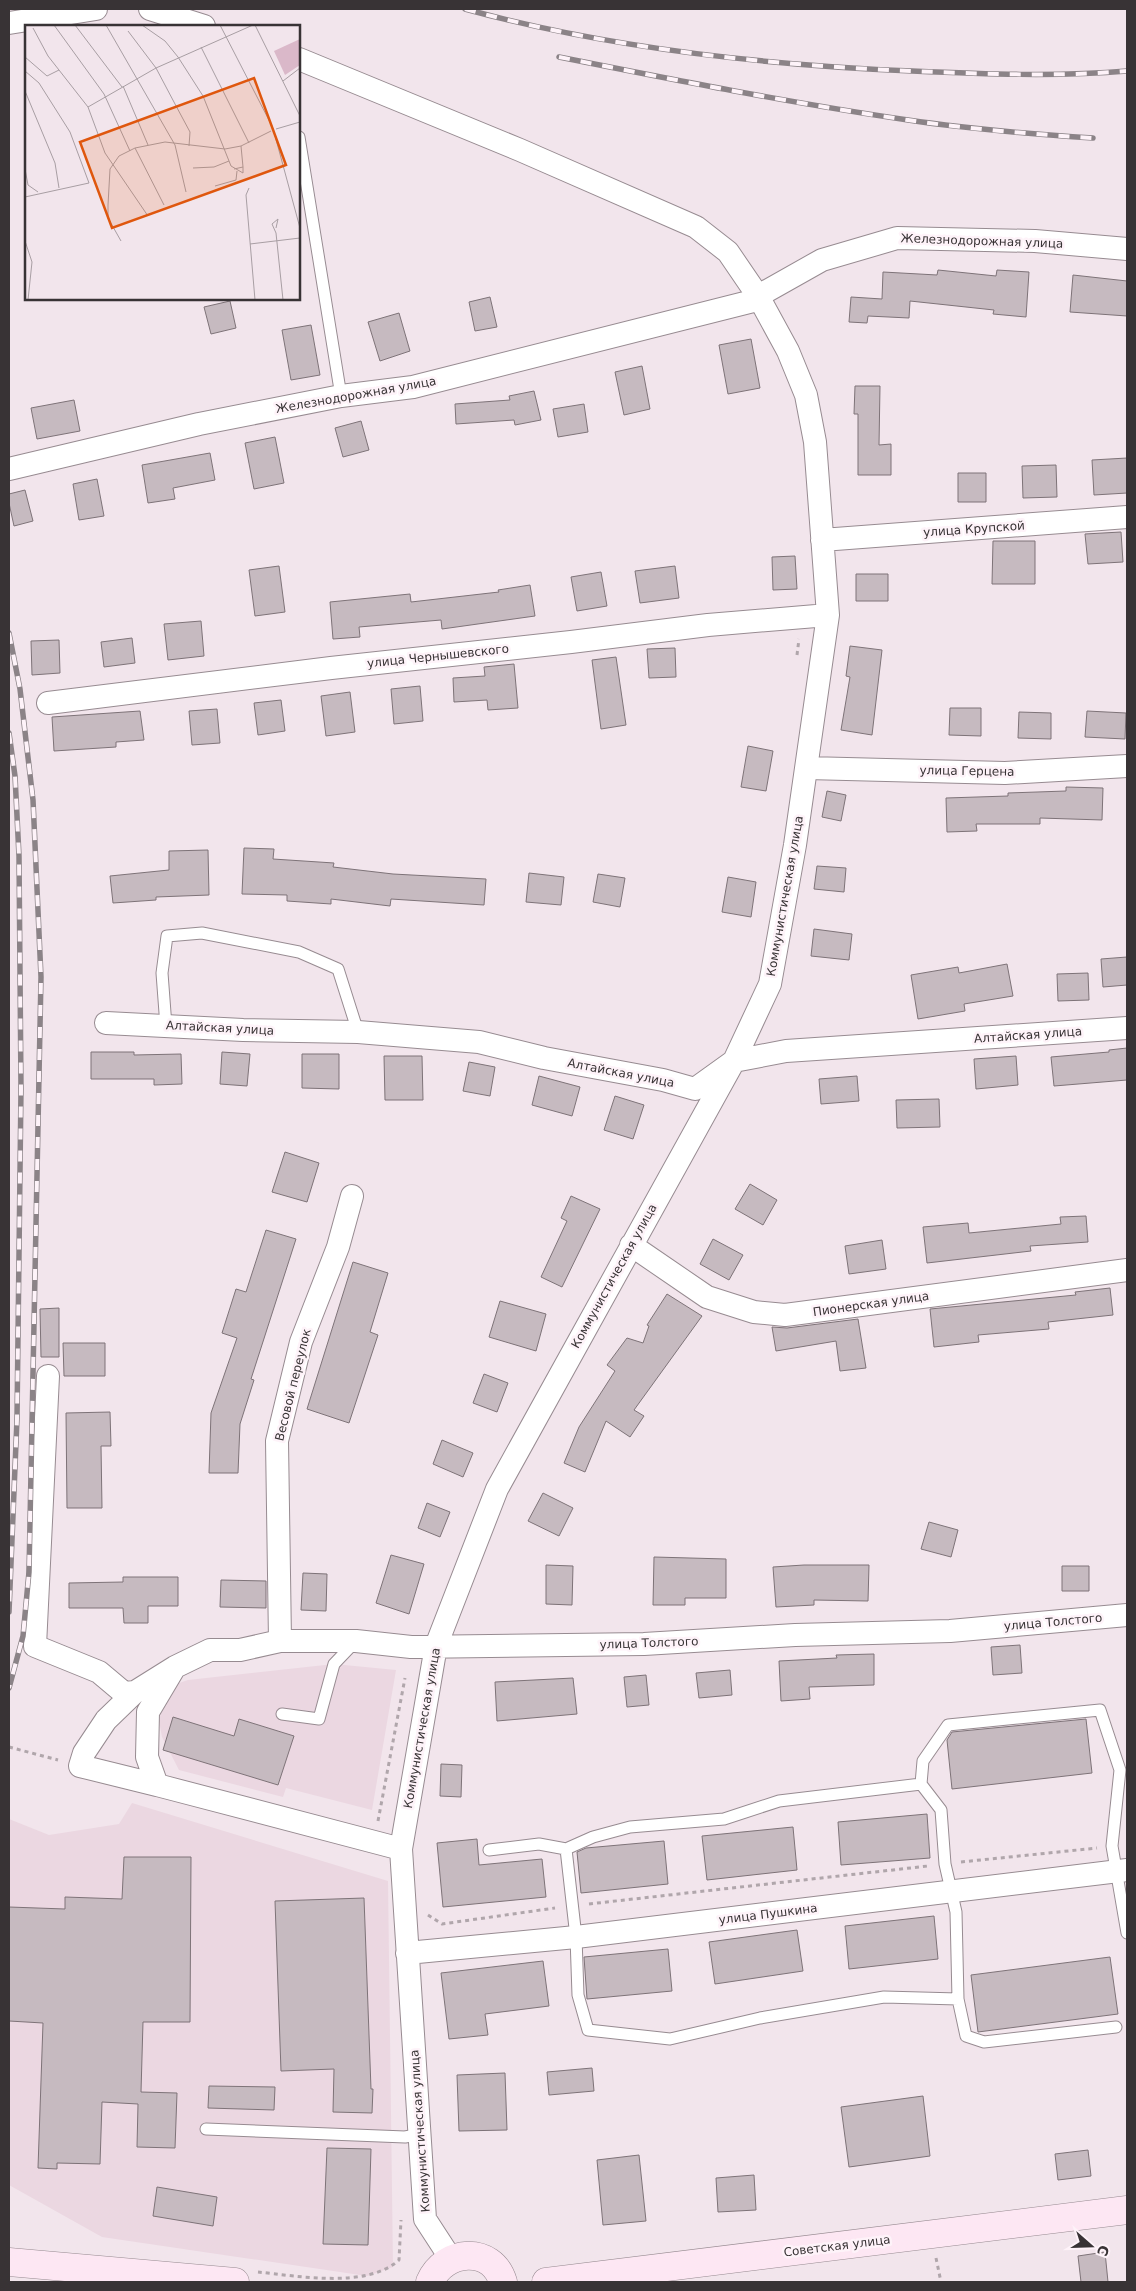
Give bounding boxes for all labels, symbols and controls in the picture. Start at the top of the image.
inset map [25,25,300,300]
street label: Железнодорожная улица [900,231,1064,251]
street label: Железнодорожная улица [275,374,437,416]
street label: улица Крупской [923,518,1025,540]
street label: улица Чернышевского [366,642,510,670]
street label: улица Герцена [919,763,1015,779]
street label: Коммунистическая улица [764,815,806,977]
street label: Алтайская улица [166,1018,274,1038]
street label: Алтайская улица [973,1024,1083,1046]
street label: Алтайская улица [566,1056,676,1090]
street label: Коммунистическая улица [568,1201,660,1351]
street label: Пионерская улица [812,1289,930,1319]
street label: Весовой переулок [272,1327,314,1443]
street label: улица Толстого [1003,1611,1103,1633]
street label: улица Толстого [599,1634,699,1652]
street label: Коммунистическая улица [401,1647,443,1809]
street label: улица Пушкина [718,1901,818,1927]
street label: Коммунистическая улица [407,2049,433,2213]
north arrow [1066,2221,1116,2271]
street label: Советская улица [783,2233,891,2259]
text: С [1094,2243,1112,2258]

